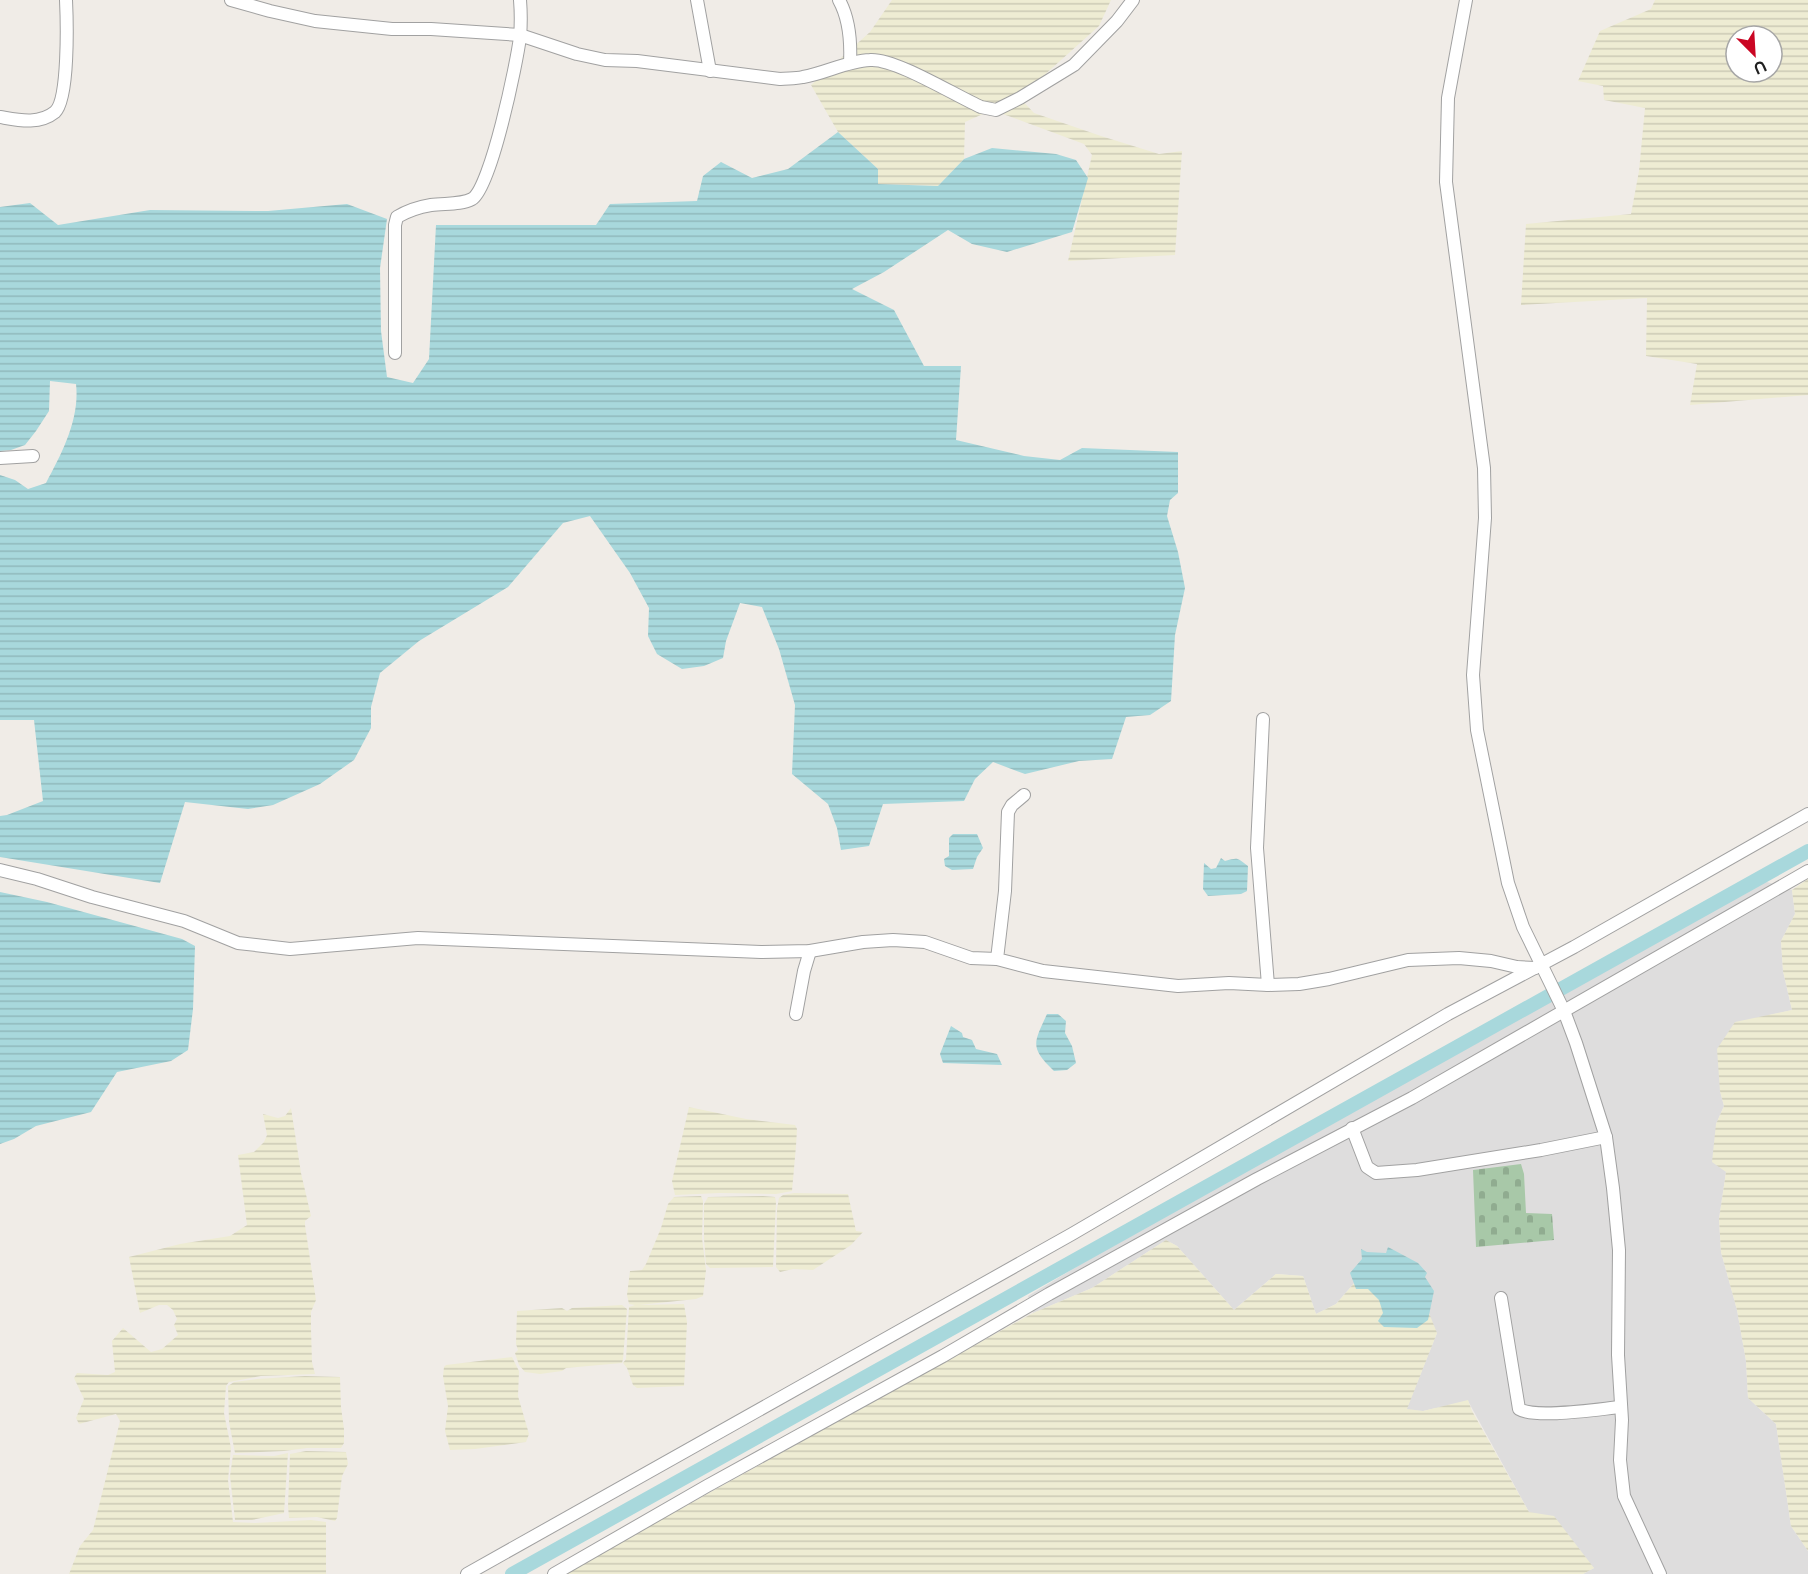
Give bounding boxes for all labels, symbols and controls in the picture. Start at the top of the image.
north arrow [1724,24,1784,84]
text: U [1751,56,1769,78]

